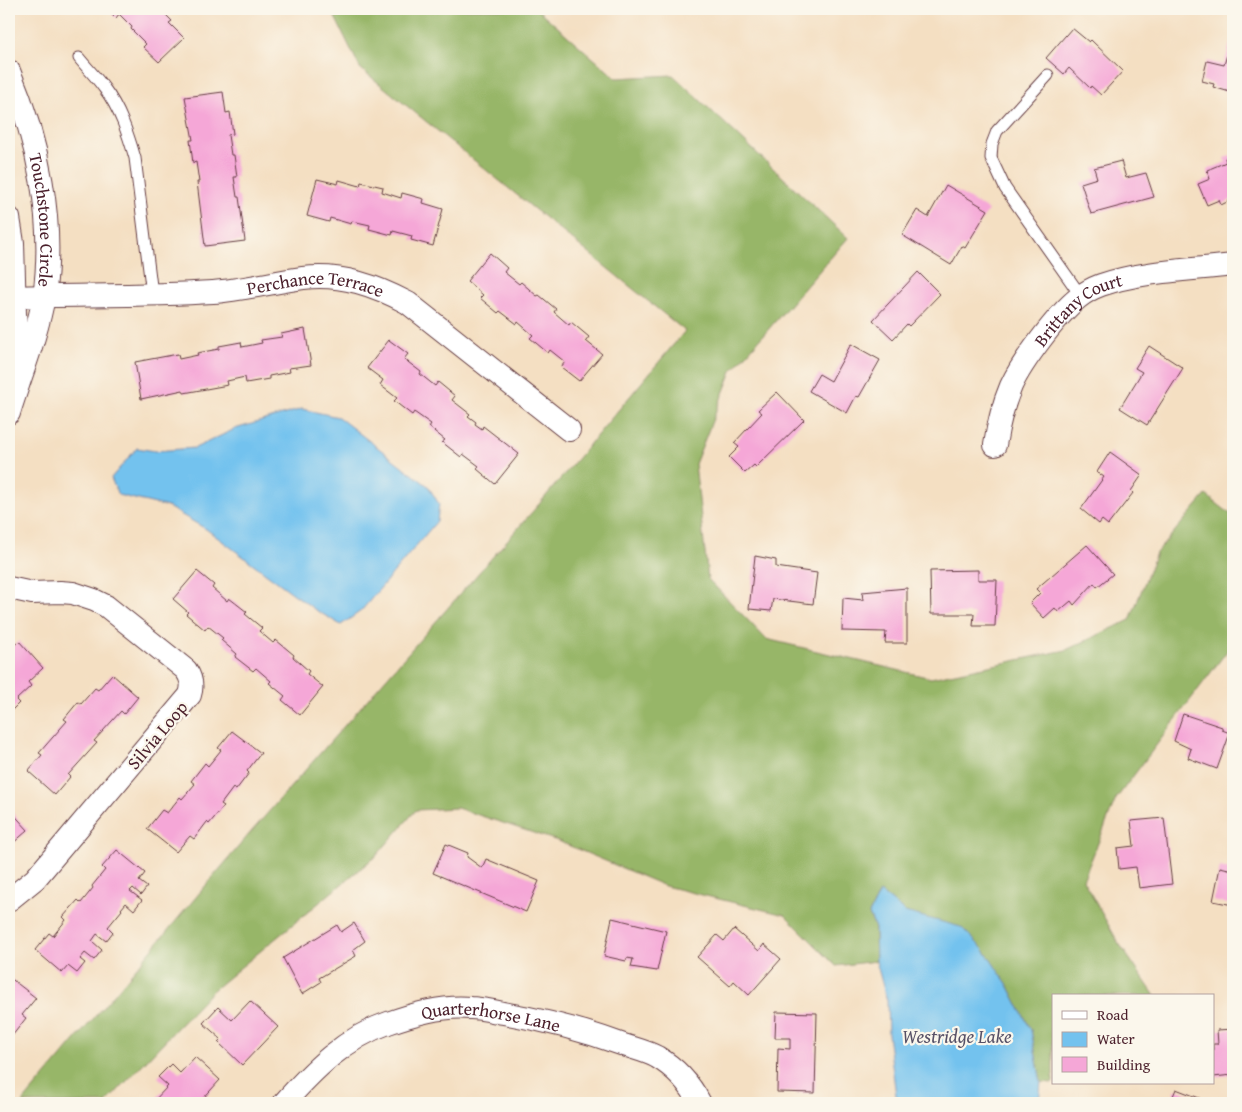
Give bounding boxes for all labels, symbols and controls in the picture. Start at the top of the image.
street label: Touchstone Circle [23,150,61,288]
street label: Perchance Terrace [244,263,389,304]
street label: Brittany Court [1027,266,1126,352]
street label: Silvia Loop [120,695,194,775]
street label: Quarterhorse Lane [418,994,563,1038]
legend [1052,994,1214,1084]
text: Road [1097,1004,1128,1025]
water label: Westridge Lake [902,1022,1012,1050]
text: Water [1097,1028,1135,1049]
text: Building [1097,1054,1151,1075]

